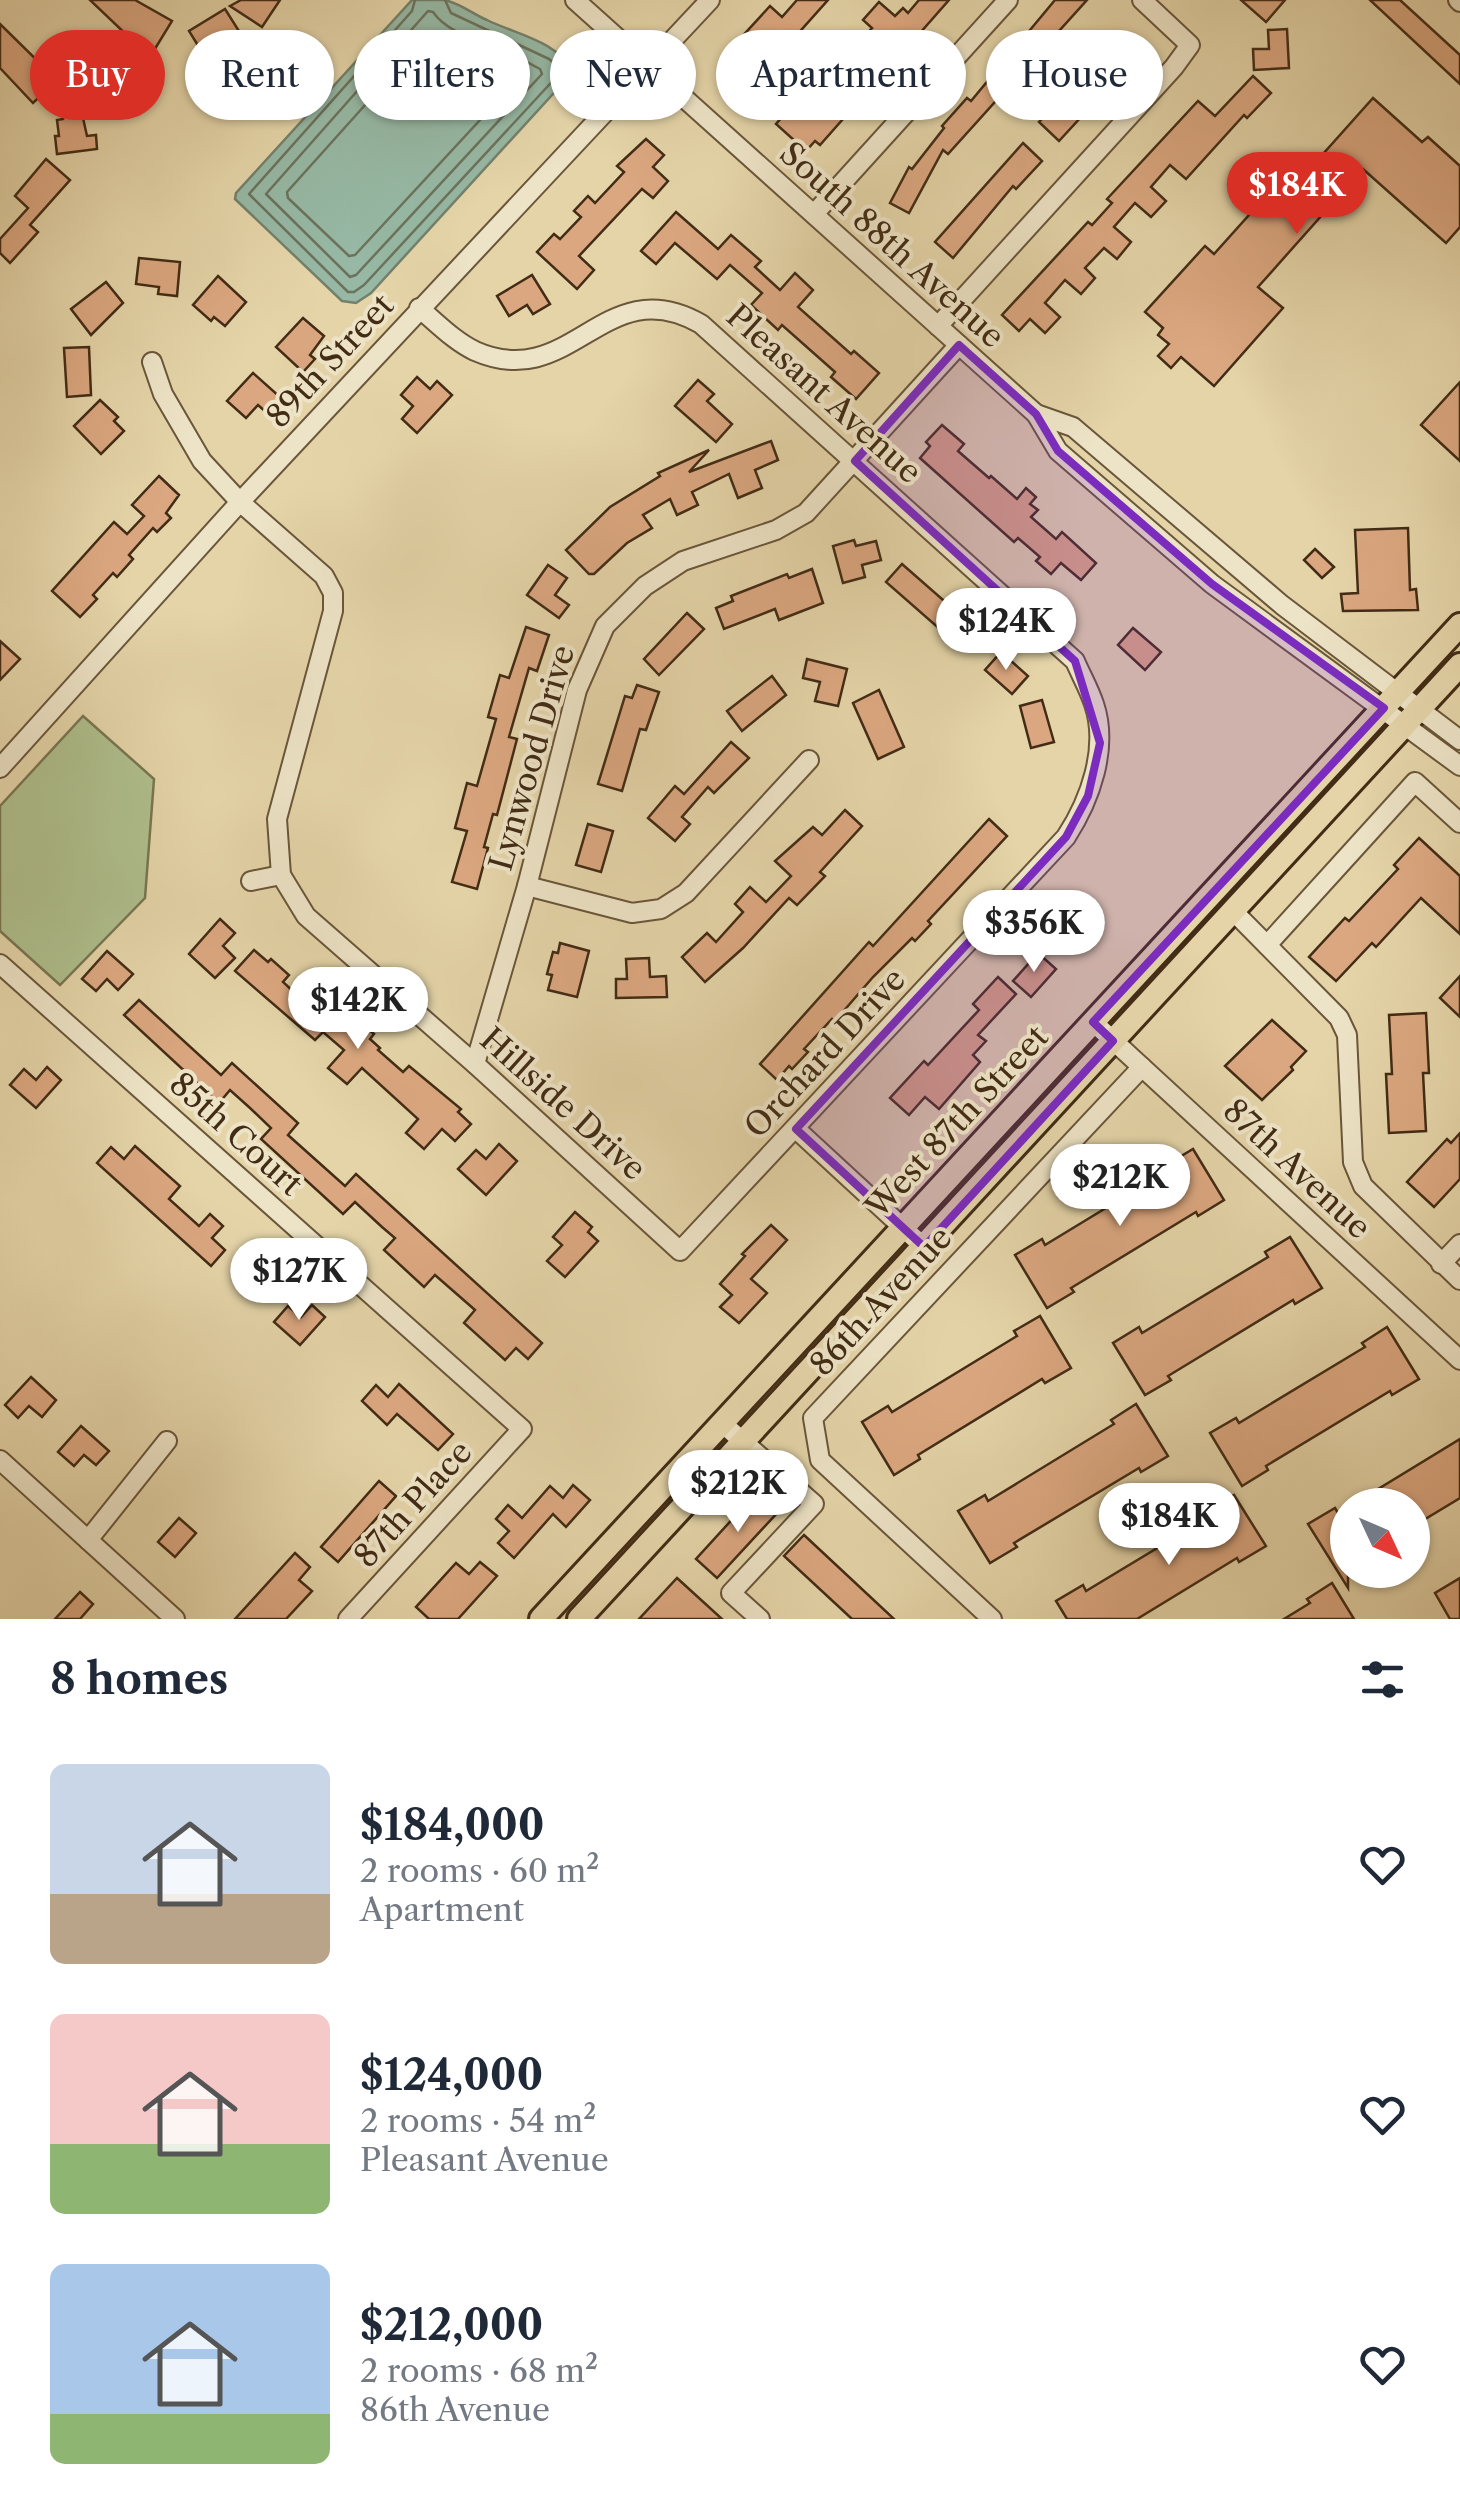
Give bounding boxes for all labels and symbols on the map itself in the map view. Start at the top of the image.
street label: South 88th Avenue [772,134,1013,356]
pin: $184K [1227,152,1367,237]
street label: 89th Street [258,285,402,435]
street label: Pleasant Avenue [719,296,930,491]
pin: $124K [936,588,1076,673]
street label: Lynwood Drive [481,641,582,875]
pin: $356K [964,890,1104,975]
street label: Orchard Drive [736,960,913,1146]
pin: $142K [288,967,428,1052]
street label: West 87th Street [857,1017,1056,1227]
street label: Hillside Drive [473,1019,654,1188]
street label: 85th Court [162,1064,311,1204]
street label: 87th Avenue [1216,1091,1379,1247]
pin: $212K [1050,1144,1190,1229]
street label: 86th Avenue [802,1218,960,1383]
pin: $127K [229,1238,369,1323]
street label: 87th Place [346,1432,480,1575]
pin: $212K [668,1450,808,1535]
pin: $184K [1099,1483,1239,1568]
north arrow [1330,1488,1430,1588]

